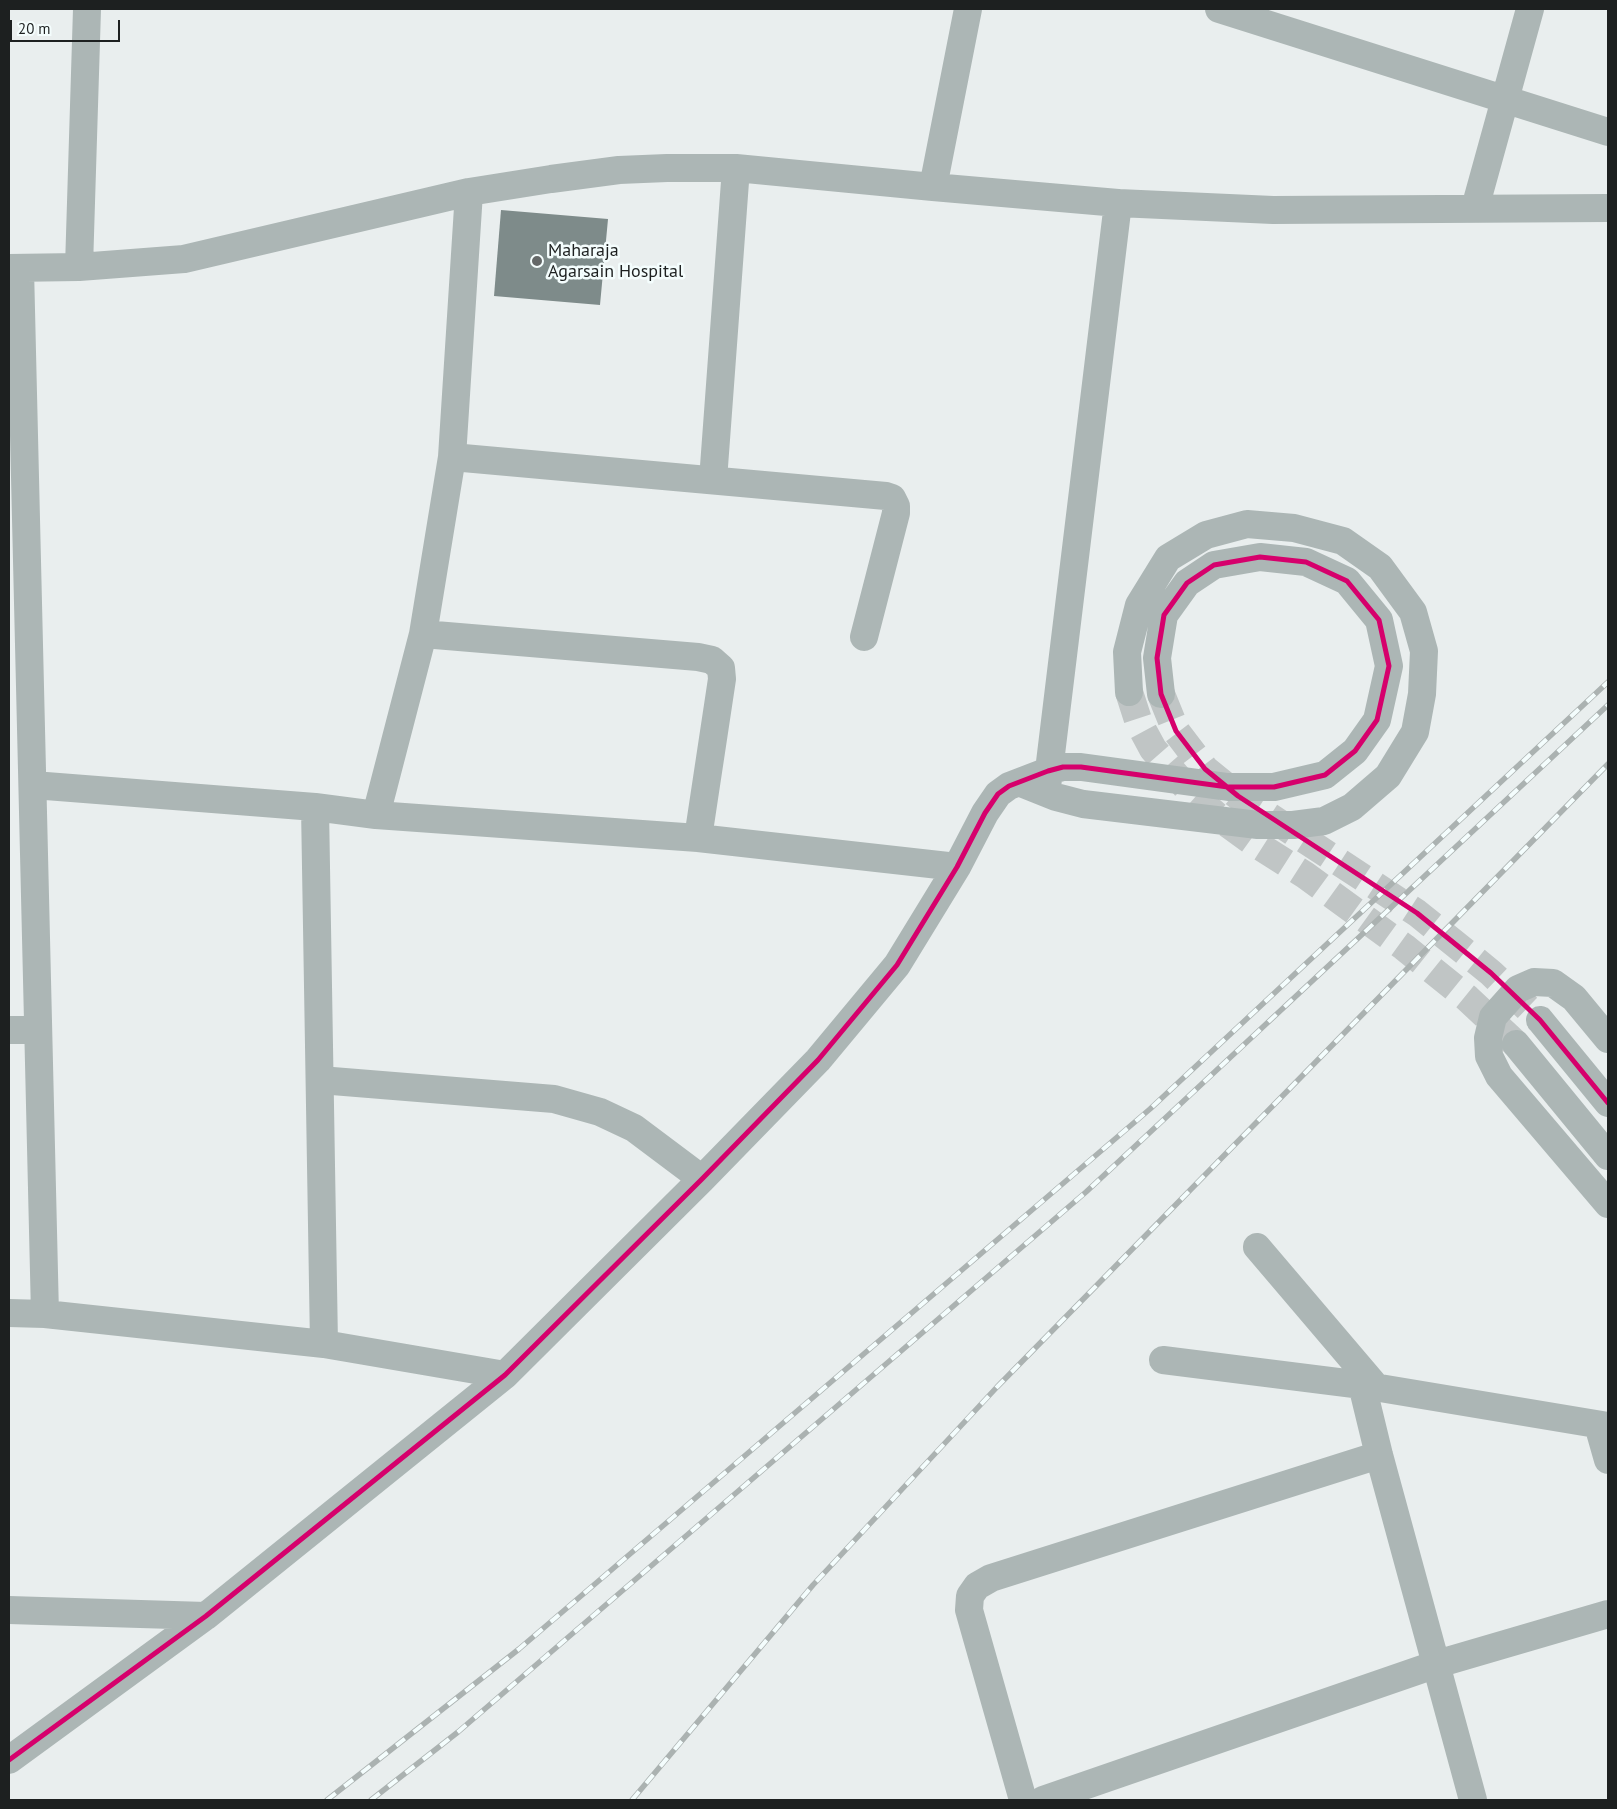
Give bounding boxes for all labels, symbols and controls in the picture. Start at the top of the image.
scale bar [12,10,122,42]
text: 20 m [18,19,51,38]
place label: Maharaja Agarsain Hospital [548,240,683,282]
marker: Maharaja Agarsain Hospital [530,254,544,268]

